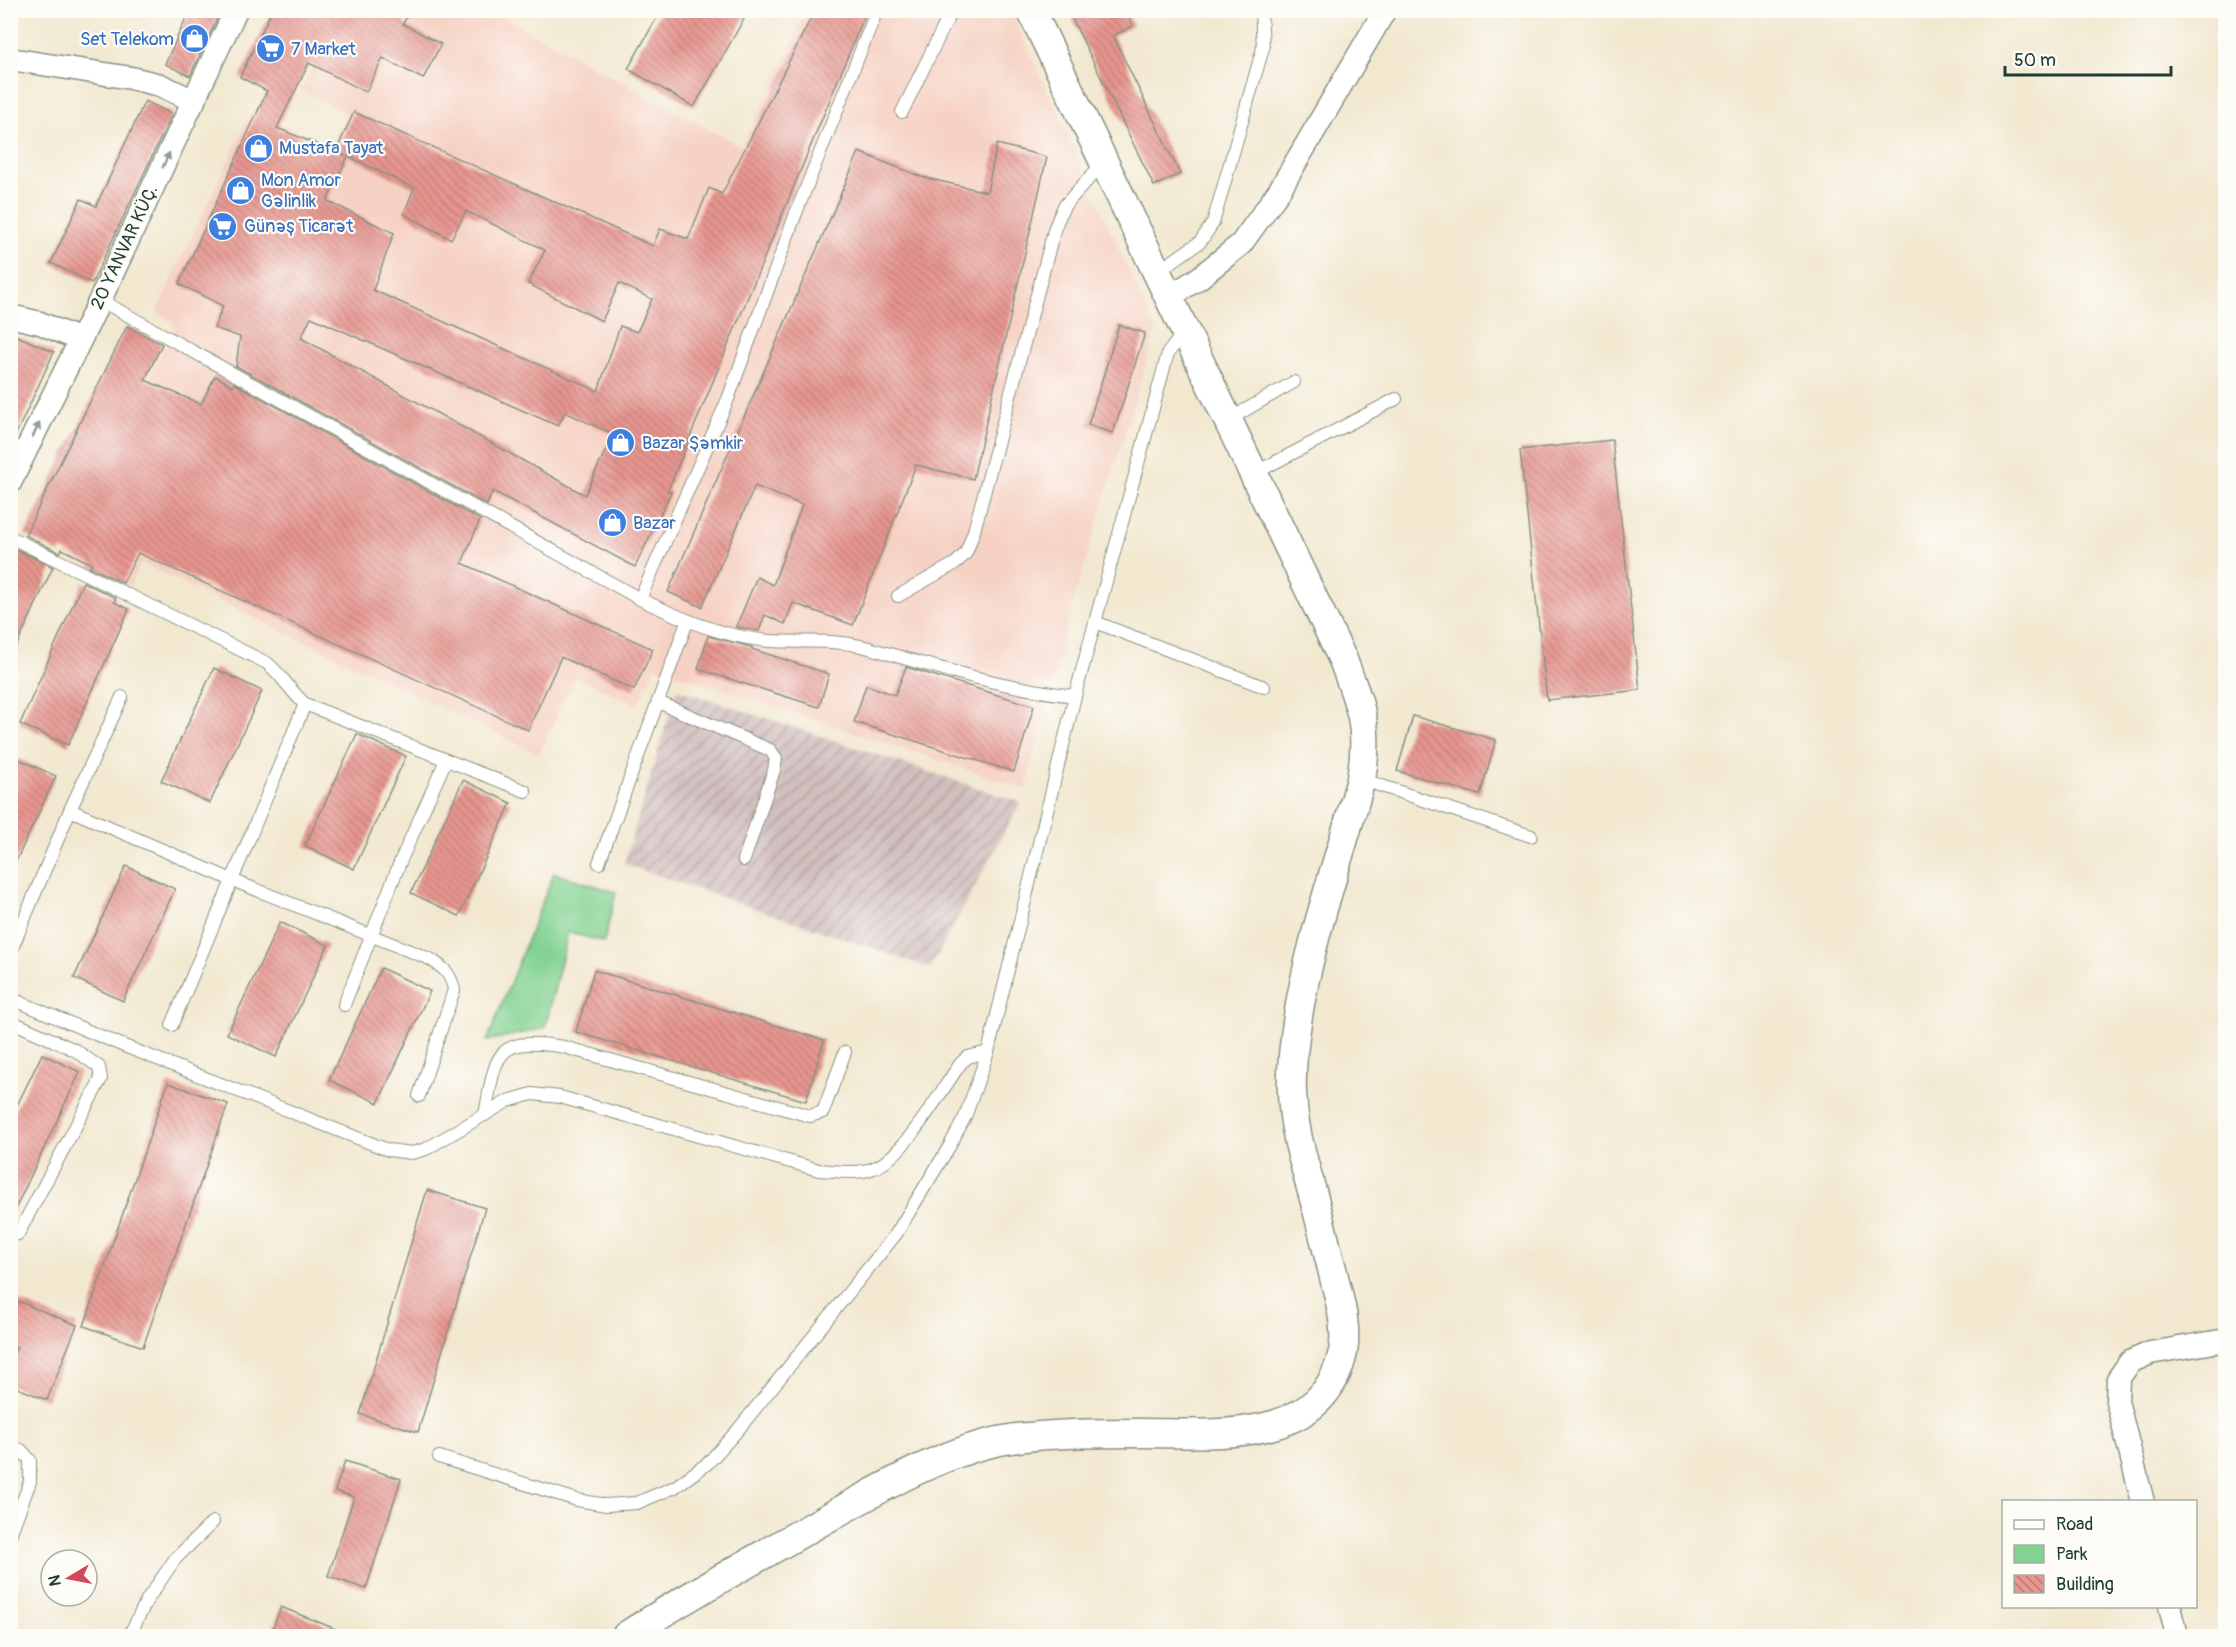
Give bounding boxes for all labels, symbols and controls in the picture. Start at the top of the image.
shop icon: Set Telekom [179,23,211,55]
place label: Set Telekom [80,28,174,51]
supermarket icon: 7 Market [254,33,286,65]
place label: 7 Market [291,38,357,61]
scale bar [2005,39,2172,77]
text: 50 m [2014,49,2056,72]
shop icon: Mustafa Tayat [242,132,274,164]
place label: Mustafa Tayat [279,137,384,160]
one-way arrow [161,151,170,168]
place label: Mon Amor Gəlinlik [261,169,342,213]
shop icon: Mon Amor Gəlinlik [224,174,256,206]
street label: 20 YANVAR KÜÇ. [86,181,163,313]
supermarket icon: Günəş Ticarət [207,210,239,242]
place label: Günəş Ticarət [244,215,354,238]
one-way arrow [32,422,41,439]
shop icon: Bazar Şəmkir [605,427,637,459]
place label: Bazar Şəmkir [642,432,744,455]
shop icon: Bazar [596,507,628,539]
place label: Bazar [633,512,676,535]
legend [2002,1500,2197,1608]
text: Road [2056,1513,2093,1536]
text: Park [2056,1543,2088,1566]
north arrow [39,1548,99,1608]
text: N [44,1573,66,1587]
text: Building [2056,1573,2114,1596]

